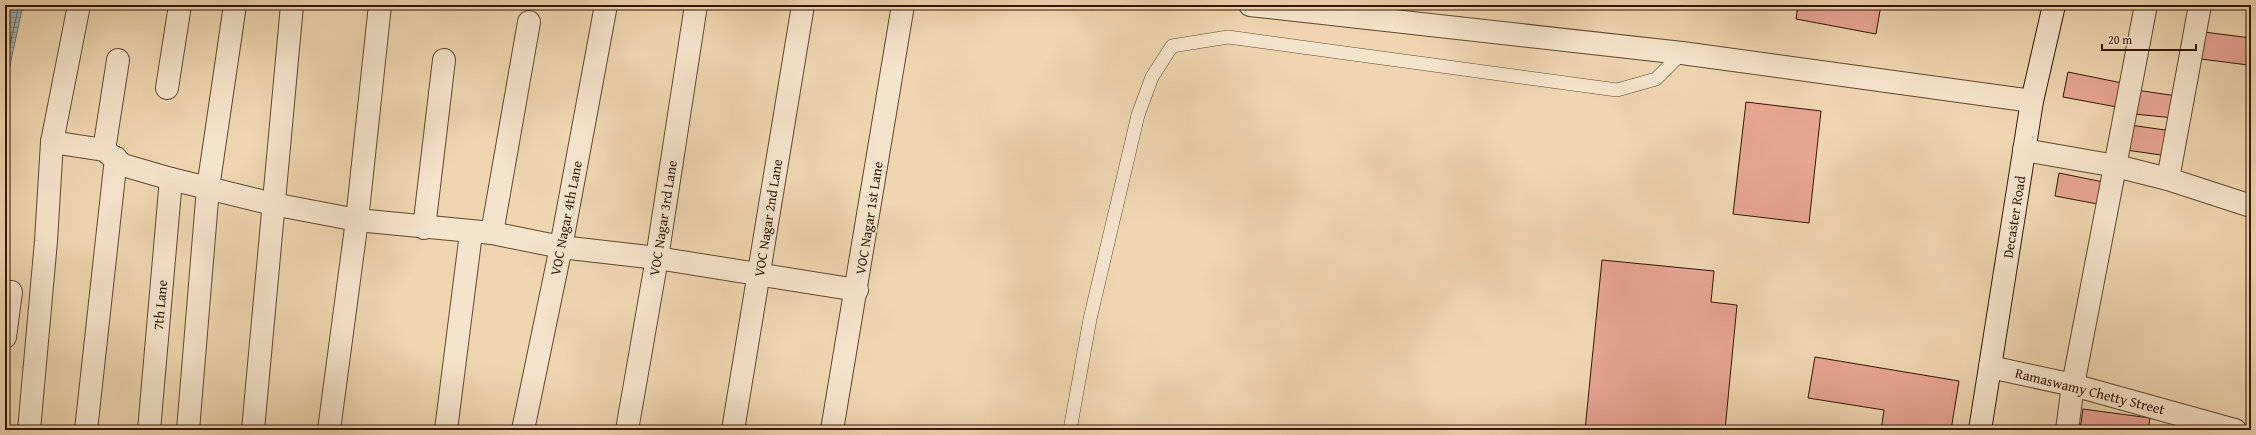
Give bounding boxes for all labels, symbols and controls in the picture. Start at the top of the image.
scale bar [2102,26,2196,52]
text: 20 m [2108,31,2132,48]
street label: VOC Nagar 2nd Lane [749,157,787,278]
street label: VOC Nagar 4th Lane [545,158,587,277]
street label: VOC Nagar 3rd Lane [644,158,682,277]
street label: VOC Nagar 1st Lane [850,160,888,276]
street label: Decaster Road [1998,174,2030,260]
street label: 7th Lane [148,279,172,331]
street label: Ramaswamy Chetty Street [2013,363,2167,419]

